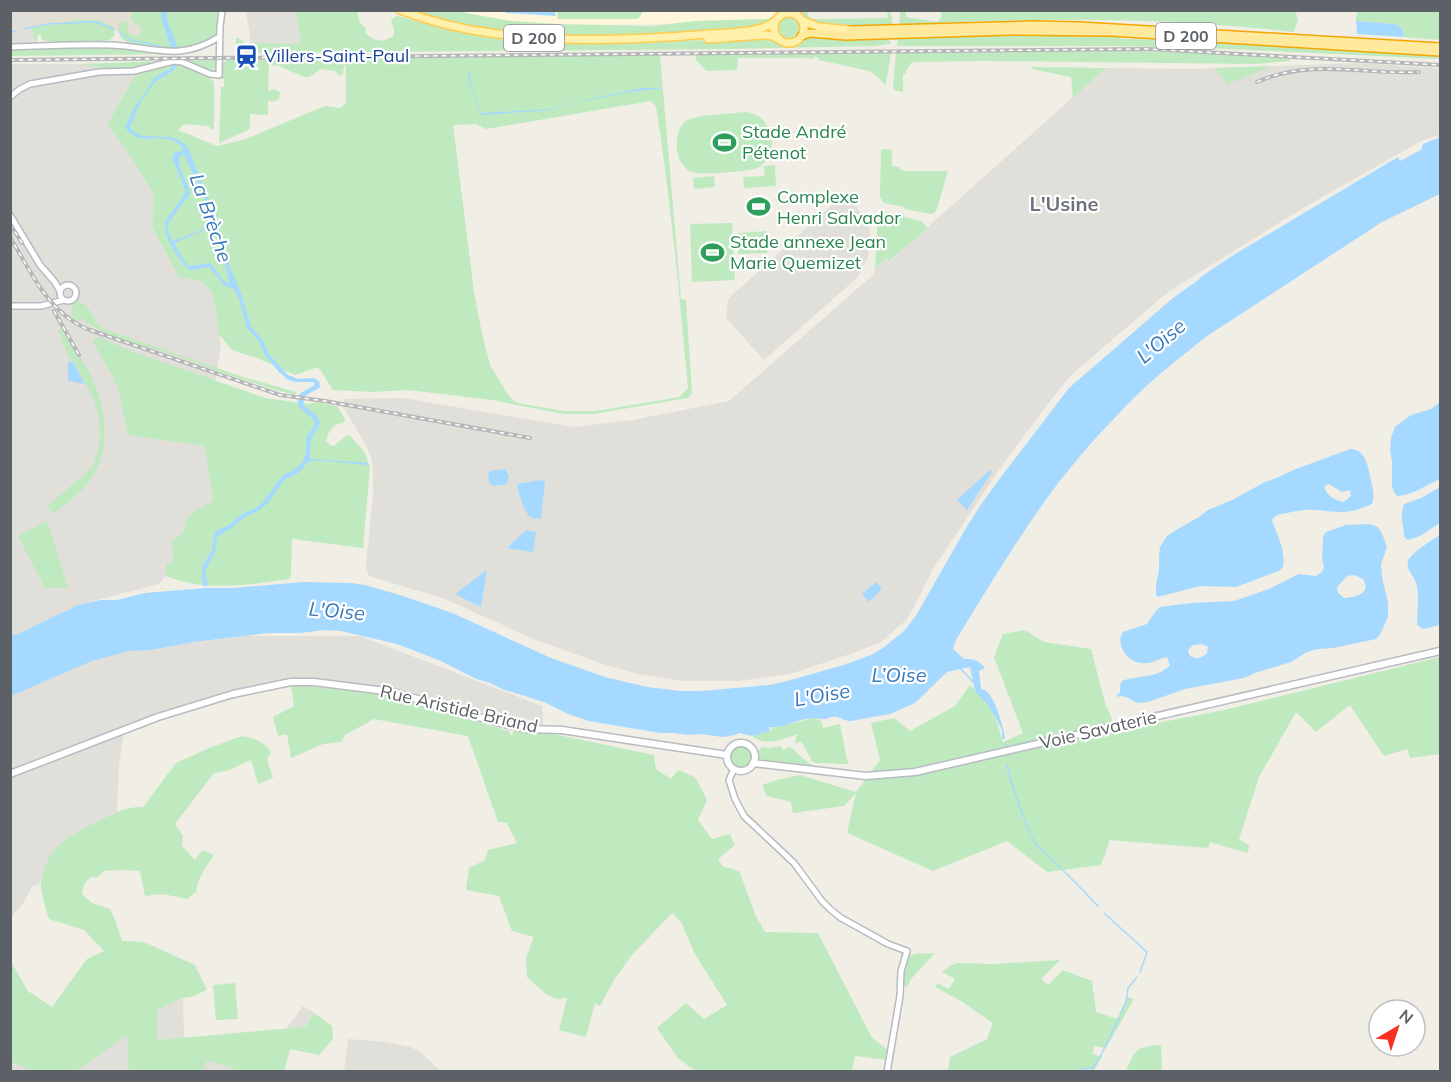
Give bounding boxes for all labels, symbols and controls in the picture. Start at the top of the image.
road number: D 200 [1156,23,1216,49]
road number: D 200 [504,25,564,51]
station icon: Villers-Saint-Paul [233,43,259,69]
place label: Villers-Saint-Paul [264,44,409,67]
place label: Stade André Pétenot [742,120,846,164]
sports icon: Stade André Pétenot [711,129,737,155]
water label: La Brèche [185,170,238,266]
place label: Complexe Henri Salvador [777,185,901,229]
district label: L'Usine [1029,191,1099,216]
sports icon: Complexe Henri Salvador [746,194,772,220]
place label: Stade annexe Jean Marie Quemizet [730,230,886,274]
sports icon: Stade annexe Jean Marie Quemizet [699,239,725,265]
water label: L'Oise [1131,313,1190,368]
water label: L'Oise [308,596,366,625]
water label: L’Oise [871,662,927,687]
water label: L'Oise [792,677,852,712]
street label: Rue Aristide Briand [378,679,540,738]
street label: Voie Savaterie [1037,705,1159,754]
north arrow [1367,998,1427,1058]
text: N [1395,1005,1417,1028]

